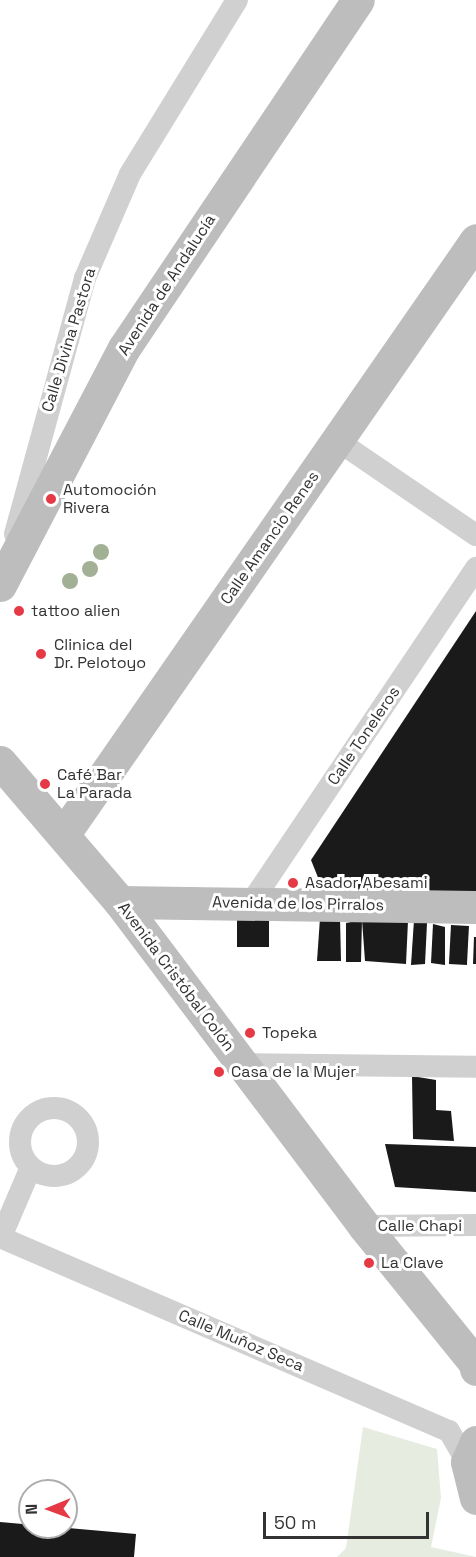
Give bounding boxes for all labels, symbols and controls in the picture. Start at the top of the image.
street label: Avenida de Andalucía [114,211,220,359]
street label: Calle Divina Pastora [38,266,100,414]
street label: Calle Amancio Renes [217,468,323,608]
place label: Automoción Rivera [63,480,157,518]
marker: Automoción Rivera [44,492,58,506]
place label: tattoo alien [31,601,120,621]
marker: tattoo alien [12,604,26,618]
place label: Clinica del Dr. Pelotoyo [54,635,147,673]
marker: Clinica del Dr. Pelotoyo [32,645,50,663]
street label: Calle Toneleros [324,683,404,789]
place label: Café Bar La Parada [57,765,132,803]
marker: Café Bar La Parada [38,777,52,791]
place label: Asador Abesami [305,873,428,893]
marker: Asador Abesami [286,876,300,890]
street label: Avenida de los Pirralos [212,893,384,915]
street label: Avenida Cristóbal Colón [114,899,238,1055]
place label: Topeka [262,1023,317,1043]
marker: Topeka [243,1026,257,1040]
place label: Casa de la Mujer [231,1062,356,1082]
marker: Casa de la Mujer [212,1065,226,1079]
street label: Calle Chapi [378,1216,462,1236]
place label: La Clave [381,1253,444,1273]
marker: La Clave [362,1256,376,1270]
street label: Calle Muñoz Seca [175,1306,307,1376]
north arrow [18,1479,78,1539]
scale bar [266,1500,432,1538]
text: N [21,1504,42,1515]
text: 50 m [274,1511,316,1534]

